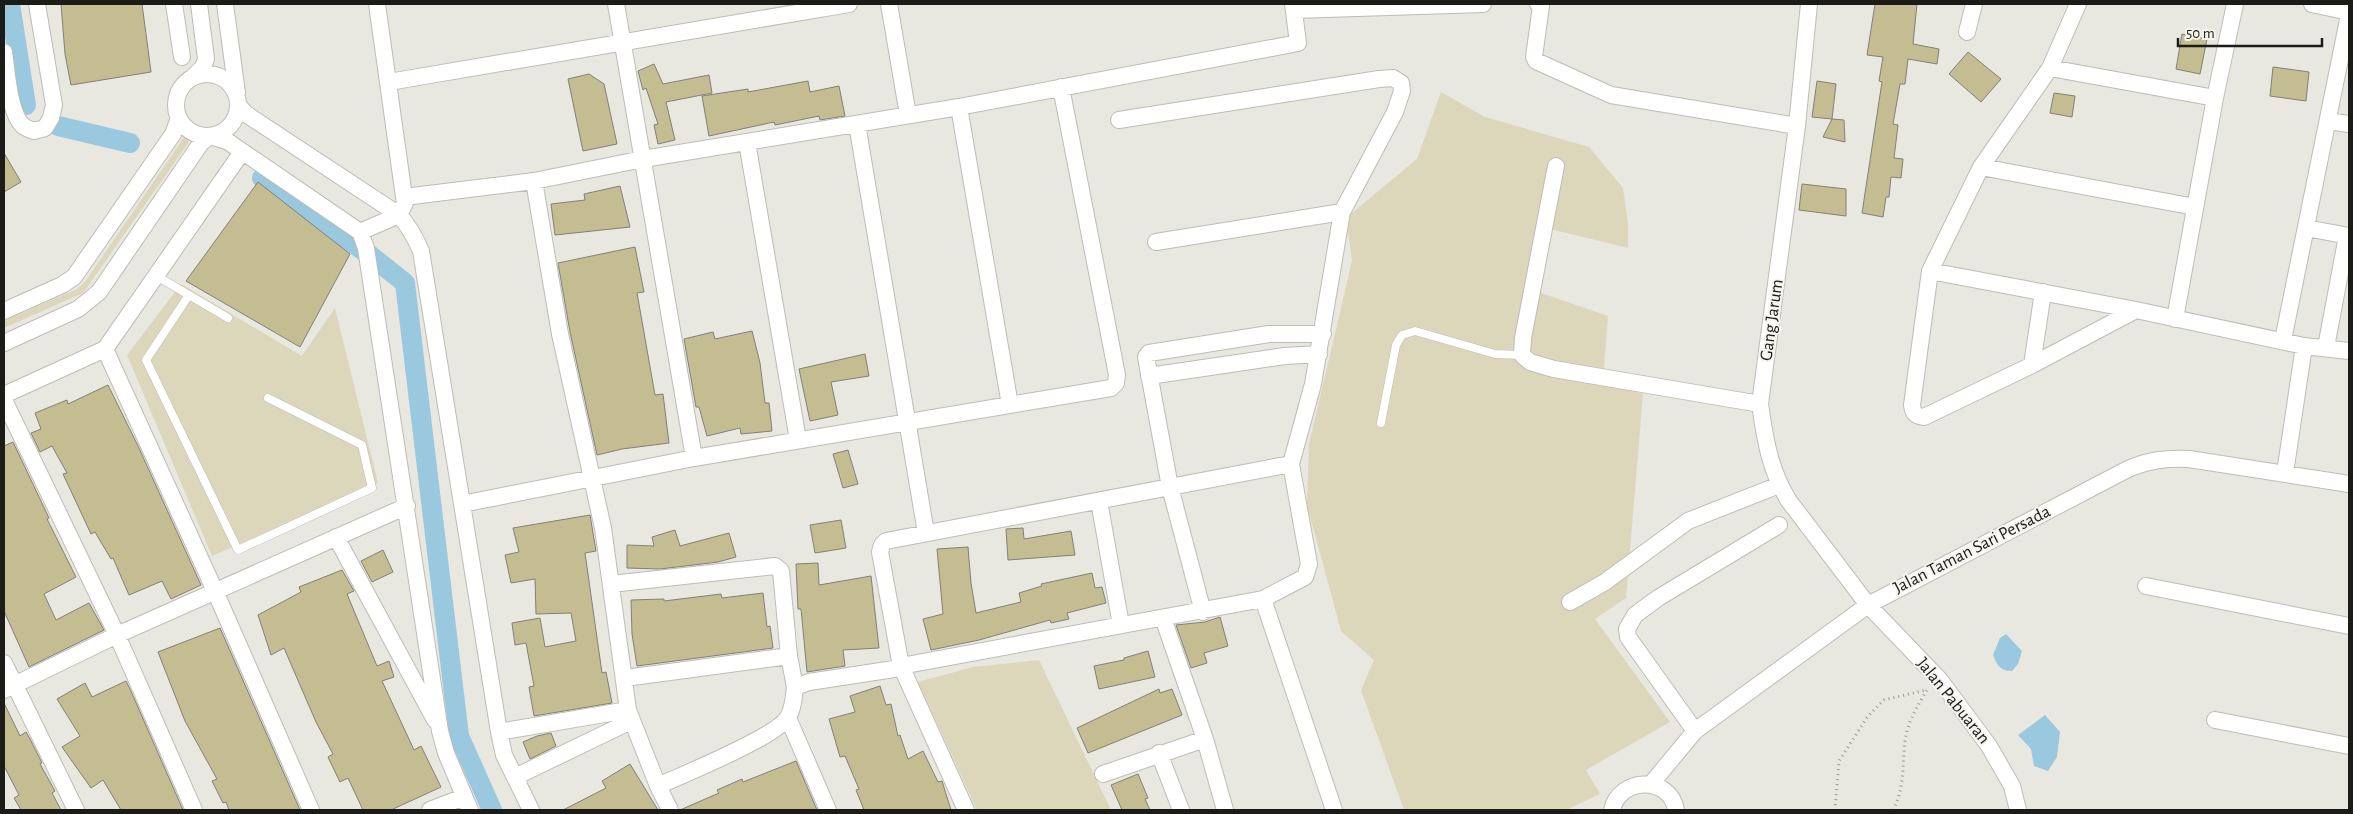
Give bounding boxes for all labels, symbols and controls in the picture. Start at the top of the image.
scale bar [2178,15,2322,47]
text: 50 m [2186,26,2215,41]
street label: Gang Jarum [1757,278,1787,362]
street label: Jalan Taman Sari Persada [1891,503,2053,597]
street label: Jalan Pabuaran [1913,654,1993,748]

